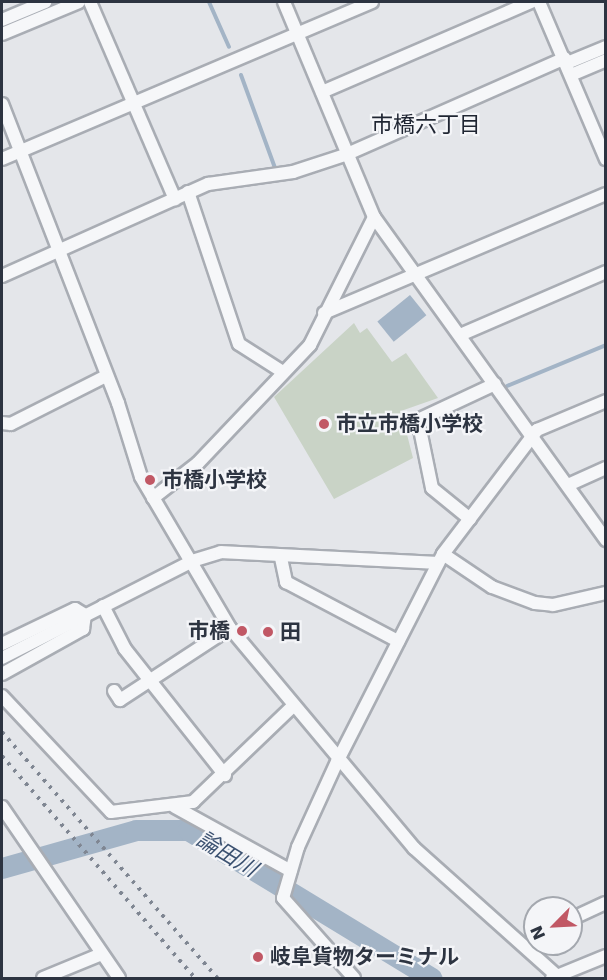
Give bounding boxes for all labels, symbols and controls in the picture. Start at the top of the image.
district label: 市橋六丁目 [371,112,481,138]
place label: 市立市橋小学校 [336,411,483,437]
marker: 市立市橋小学校 [317,417,331,431]
place label: 市橋小学校 [162,467,267,493]
marker: 市橋小学校 [143,473,157,487]
place label: 市橋 [188,618,230,644]
place label: 田 [280,619,301,645]
marker: 市橋 [235,624,249,638]
marker: 田 [261,625,275,639]
water label: 論田川 [192,826,262,882]
north arrow [523,896,583,956]
text: N [527,923,549,943]
place label: 岐阜貨物ターミナル [270,944,459,970]
marker: 岐阜貨物ターミナル [251,950,265,964]

